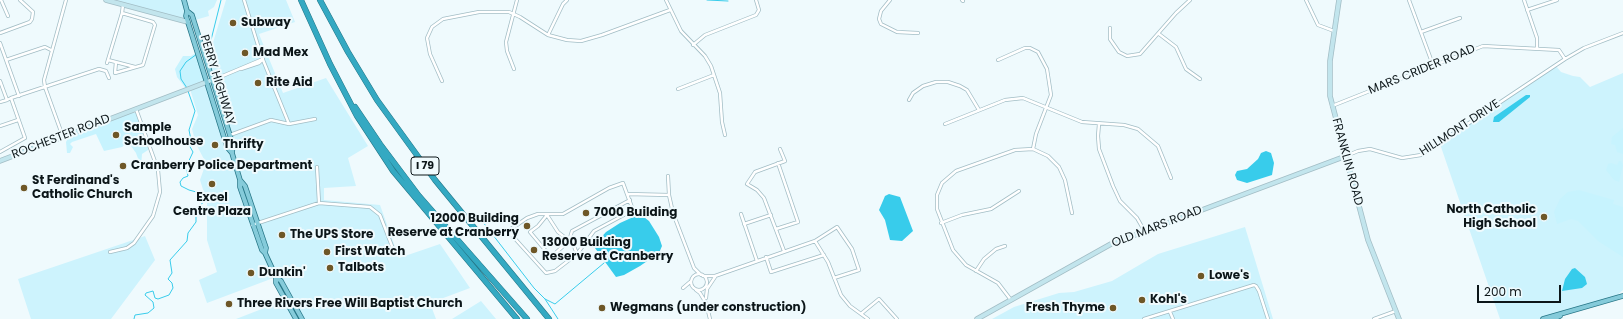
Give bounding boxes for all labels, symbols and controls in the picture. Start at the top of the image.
place label: Subway [241,16,291,30]
marker: Subway [228,18,238,28]
street label: PERRY HIGHWAY [196,33,238,127]
street label: MARS CRIDER ROAD [1366,42,1478,98]
place label: Mad Mex [253,46,308,60]
marker: Mad Mex [240,48,250,58]
place label: Rite Aid [266,76,313,90]
marker: Rite Aid [253,78,263,88]
street label: HILLMONT DRIVE [1417,97,1503,159]
street label: ROCHESTER ROAD [10,112,112,162]
street label: FRANKLIN ROAD [1328,117,1366,207]
place label: Sample Schoolhouse [124,121,203,149]
marker: Sample Schoolhouse [111,130,121,140]
place label: Thrifty [223,138,264,152]
marker: Thrifty [210,140,220,150]
road number: I 79 [411,157,439,175]
place label: Cranberry Police Department [131,159,312,173]
marker: Cranberry Police Department [118,161,128,171]
place label: St Ferdinand's Catholic Church [32,174,133,202]
marker: Excel Centre Plaza [207,179,217,189]
marker: St Ferdinand's Catholic Church [19,183,29,193]
place label: Excel Centre Plaza [173,191,251,219]
street label: OLD MARS ROAD [1110,203,1204,251]
place label: North Catholic High School [1446,203,1536,231]
place label: 7000 Building [594,206,677,220]
marker: 7000 Building [581,208,591,218]
place label: 12000 Building Reserve at Cranberry [388,212,519,240]
marker: North Catholic High School [1539,212,1549,222]
marker: 12000 Building Reserve at Cranberry [522,221,532,231]
place label: The UPS Store [290,228,373,242]
marker: The UPS Store [277,230,287,240]
place label: 13000 Building Reserve at Cranberry [542,236,673,264]
place label: First Watch [335,245,405,259]
marker: 13000 Building Reserve at Cranberry [529,245,539,255]
marker: First Watch [322,247,332,257]
place label: Talbots [338,261,384,275]
marker: Talbots [325,263,335,273]
place label: Dunkin' [259,266,306,280]
marker: Dunkin' [246,268,256,278]
place label: Lowe's [1209,269,1249,283]
marker: Lowe's [1196,271,1206,281]
scale bar [1479,277,1563,303]
text: 200 m [1484,283,1522,300]
place label: Kohl's [1150,293,1187,307]
marker: Kohl's [1137,295,1147,305]
place label: Three Rivers Free Will Baptist Church [237,297,463,311]
marker: Three Rivers Free Will Baptist Church [224,299,234,309]
place label: Wegmans (under construction) [610,301,806,315]
place label: Fresh Thyme [1026,301,1105,315]
marker: Wegmans (under construction) [597,303,607,313]
marker: Fresh Thyme [1108,303,1118,313]

